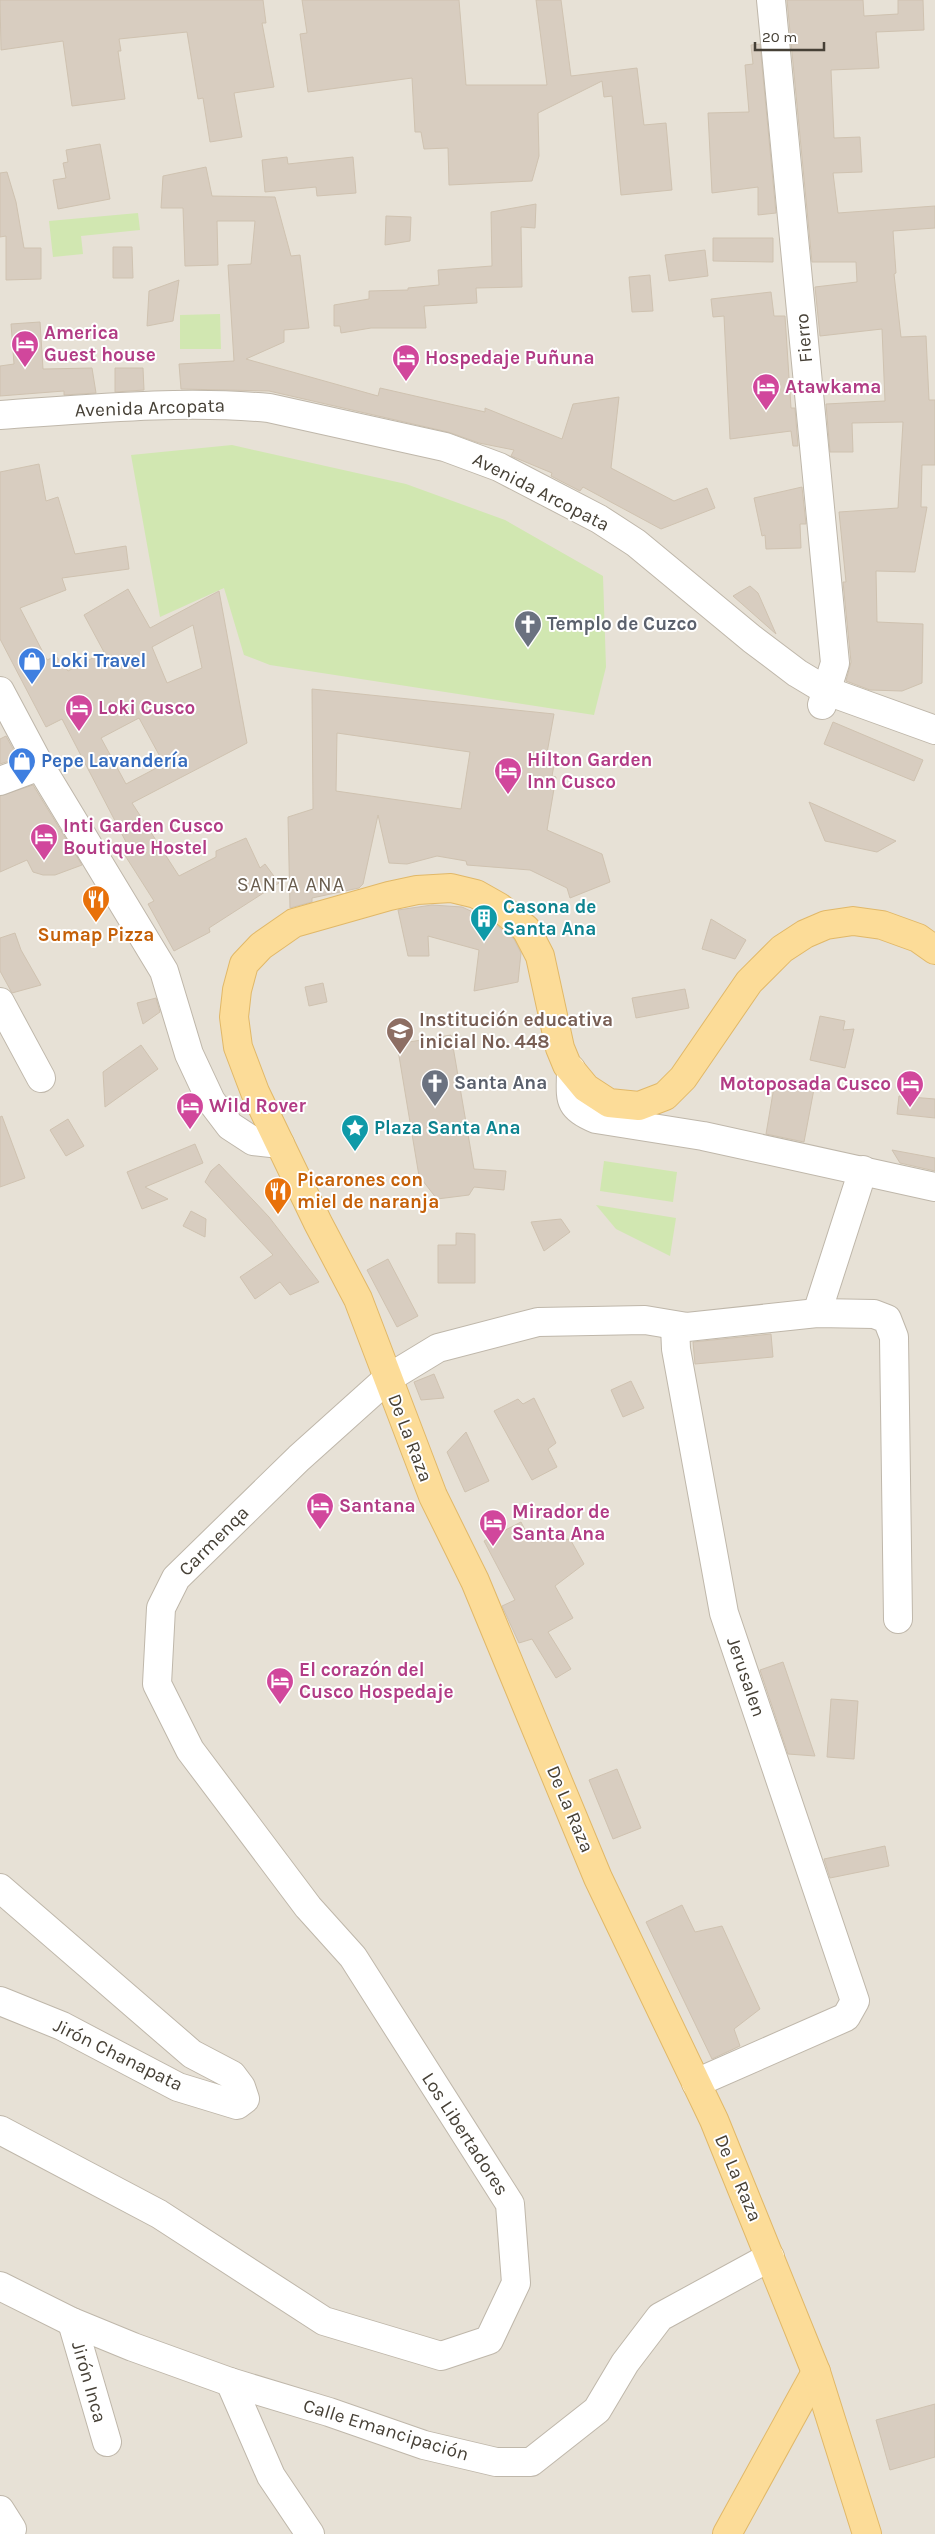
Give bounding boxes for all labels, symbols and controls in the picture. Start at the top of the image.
scale bar [755,20,824,52]
text: 20 m [762,28,797,46]
street label: Fierro [791,312,817,364]
place label: America Guest house [44,322,156,366]
hotel icon: America Guest house [10,329,40,368]
hotel icon: Hospedaje Puñuna [391,343,421,382]
place label: Hospedaje Puñuna [425,347,595,369]
hotel icon: Atawkama [751,372,781,411]
place label: Atawkama [785,376,881,398]
street label: Avenida Arcopata [75,394,225,422]
street label: Avenida Arcopata [469,448,613,536]
church icon: Templo de Cuzco [513,609,543,648]
place label: Templo de Cuzco [547,613,697,635]
shop icon: Loki Travel [17,646,47,685]
place label: Loki Travel [51,650,146,672]
hotel icon: Loki Cusco [64,693,94,732]
place label: Loki Cusco [98,697,195,719]
shop icon: Pepe Lavandería [7,746,37,785]
place label: Hilton Garden Inn Cusco [527,749,652,793]
place label: Pepe Lavandería [41,750,188,772]
hotel icon: Hilton Garden Inn Cusco [493,756,523,795]
place label: Inti Garden Cusco Boutique Hostel [63,815,224,859]
hotel icon: Inti Garden Cusco Boutique Hostel [29,822,59,861]
district label: SANTA ANA [237,873,345,896]
restaurant icon: Sumap Pizza [81,884,111,923]
place label: Casona de Santa Ana [503,896,596,940]
building icon: Casona de Santa Ana [469,903,499,942]
place label: Sumap Pizza [38,924,154,946]
place label: Institución educativa inicial No. 448 [419,1009,613,1053]
school or university icon: Institución educativa inicial No. 448 [385,1016,415,1055]
church icon: Santa Ana [420,1068,450,1107]
hotel icon: Motoposada Cusco [895,1069,925,1108]
place label: Santa Ana [454,1072,547,1094]
place label: Motoposada Cusco [720,1073,891,1095]
hotel icon: Wild Rover [175,1091,205,1130]
place label: Wild Rover [209,1095,306,1117]
place icon: Plaza Santa Ana [340,1113,370,1152]
place label: Plaza Santa Ana [374,1117,521,1139]
place label: Picarones con miel de naranja [297,1169,439,1213]
restaurant icon: Picarones con miel de naranja [263,1176,293,1215]
street label: De La Raza [383,1391,437,1485]
hotel icon: Santana [305,1491,335,1530]
place label: Santana [339,1495,416,1517]
place label: Mirador de Santa Ana [512,1501,610,1545]
street label: Carmenqa [175,1502,253,1580]
hotel icon: Mirador de Santa Ana [478,1508,508,1547]
street label: Jerusalen [722,1634,770,1720]
place label: El corazón del Cusco Hospedaje [299,1659,454,1703]
hotel icon: El corazón del Cusco Hospedaje [265,1666,295,1705]
street label: De La Raza [542,1762,598,1856]
street label: Jirón Chanapata [50,2014,186,2096]
street label: Los Libertadores [417,2068,513,2200]
street label: De La Raza [710,2131,766,2225]
street label: Jirón Inca [67,2339,111,2425]
street label: Calle Emancipación [301,2394,471,2466]

